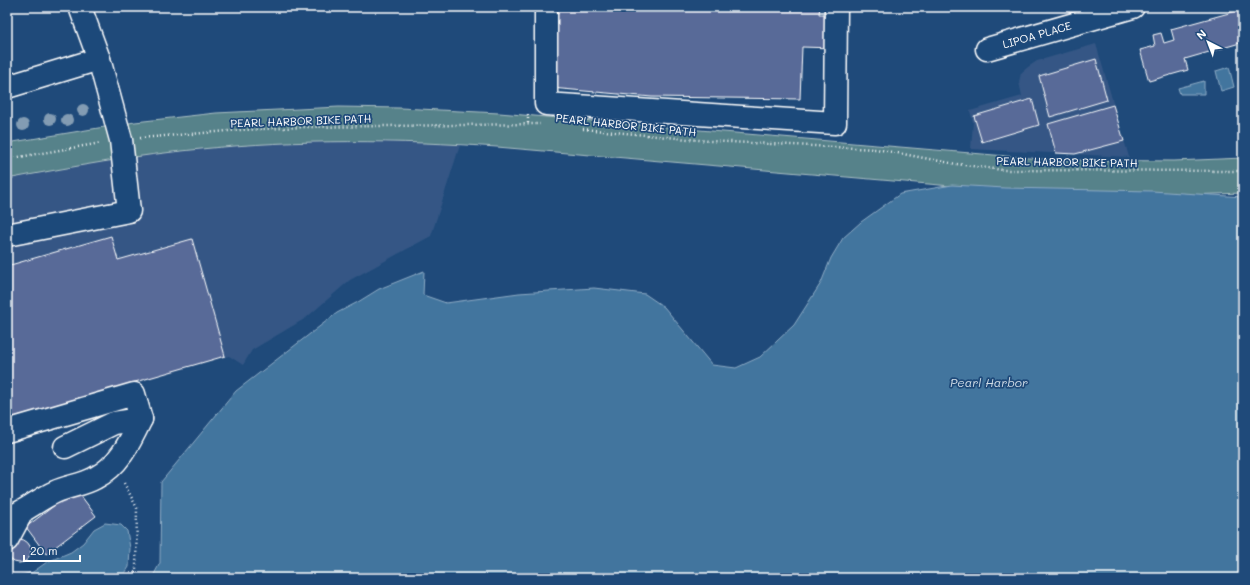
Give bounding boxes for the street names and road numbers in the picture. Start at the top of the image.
street label: LIPOA PLACE [1001,18,1073,51]
street label: PEARL HARBOR BIKE PATH [555,110,697,139]
street label: PEARL HARBOR BIKE PATH [230,111,372,130]
street label: PEARL HARBOR BIKE PATH [996,153,1138,170]

